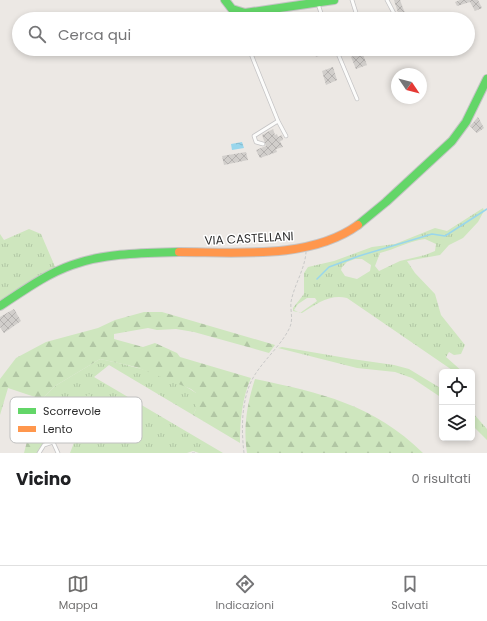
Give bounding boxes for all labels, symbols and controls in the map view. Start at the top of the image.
search box [12,12,475,56]
icon: search [26,23,48,45]
text: Cerca qui [58,24,131,45]
north arrow [391,68,427,104]
street label: VIA CASTELLANI [204,227,294,249]
map controls [439,369,475,441]
button: locate [439,369,475,405]
legend [10,397,142,443]
text: Scorrevole [43,403,101,419]
button: layers [439,405,475,441]
text: Lento [43,421,73,437]
text: Vicino [16,467,71,491]
text: 0 risultati [412,469,471,488]
tab: Mappa [59,573,98,614]
tab: Indicazioni [215,573,274,614]
tab: Salvati [391,573,428,614]

